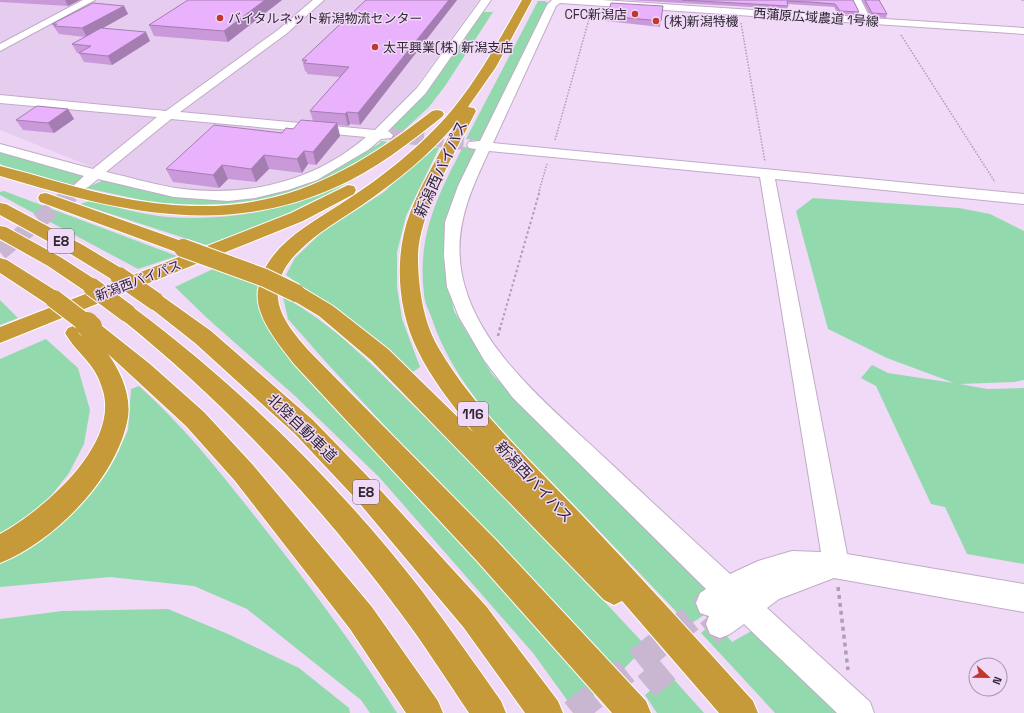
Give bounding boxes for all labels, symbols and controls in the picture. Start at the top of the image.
street label: 西蒲原広域農道 1号線 [753,5,879,30]
place label: CFC新潟店 [564,6,627,23]
marker: CFC新潟店 [630,9,640,19]
place label: バイタルネット新潟物流センター [228,10,422,27]
marker: バイタルネット新潟物流センター [215,13,225,23]
place label: (株)新潟特機 [664,13,739,30]
marker: (株)新潟特機 [651,16,661,26]
place label: 太平興業(株) 新潟支店 [383,39,513,56]
marker: 太平興業(株) 新潟支店 [370,42,380,52]
street label: 新潟西バイパス [410,117,471,220]
road number: E8 [48,229,74,253]
street label: 新潟西バイパス [93,256,184,305]
street label: 北陸自動車道 [263,390,341,466]
road number: 116 [458,402,488,426]
street label: 新潟西バイパス [492,437,577,526]
road number: E8 [353,480,379,504]
north arrow [968,657,1008,697]
text: N [989,675,1005,687]

